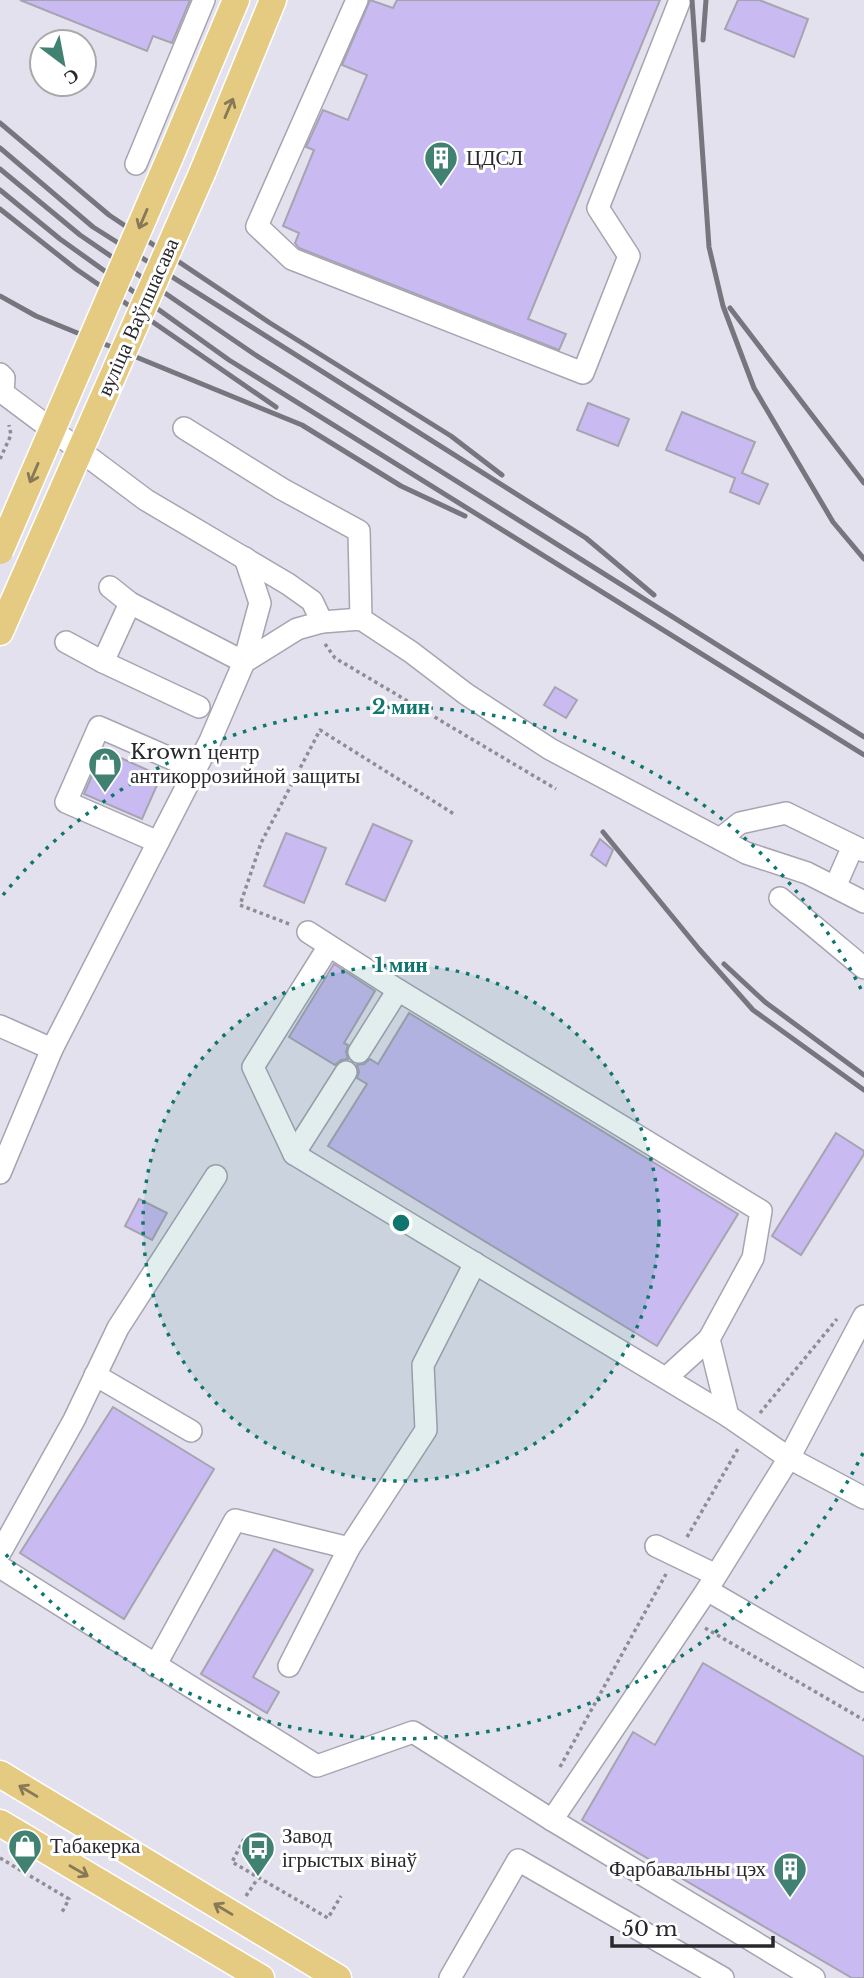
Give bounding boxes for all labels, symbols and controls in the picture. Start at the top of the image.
north arrow [28,28,98,98]
text: С [60,64,84,90]
one-way arrow [223,97,236,119]
building icon: ЦДСЛ [422,139,460,188]
place label: ЦДСЛ [466,145,523,171]
one-way arrow [136,208,149,229]
street label: вуліца Ваўпшасава [92,233,185,400]
one-way arrow [26,462,39,483]
text: 2 мин [372,694,430,720]
place label: Krown центр антикоррозийной защиты [130,739,360,789]
shop icon: Krown центр антикоррозийной защиты [86,745,124,794]
text: 1 мин [374,952,428,978]
centre of rings [389,1211,413,1235]
one-way arrow [19,1783,39,1797]
place label: Завод ігрыстых вінаў [282,1823,418,1873]
shop icon: Табакерка [6,1827,44,1876]
bus stop icon: Завод ігрыстых вінаў [239,1829,277,1878]
place label: Табакерка [50,1833,141,1859]
building icon: Фарбавальны цэх [771,1850,809,1899]
place label: Фарбавальны цэх [609,1856,766,1882]
one-way arrow [69,1865,89,1879]
one-way arrow [213,1901,233,1915]
scale bar [612,1904,773,1948]
text: 50 m [622,1916,678,1942]

